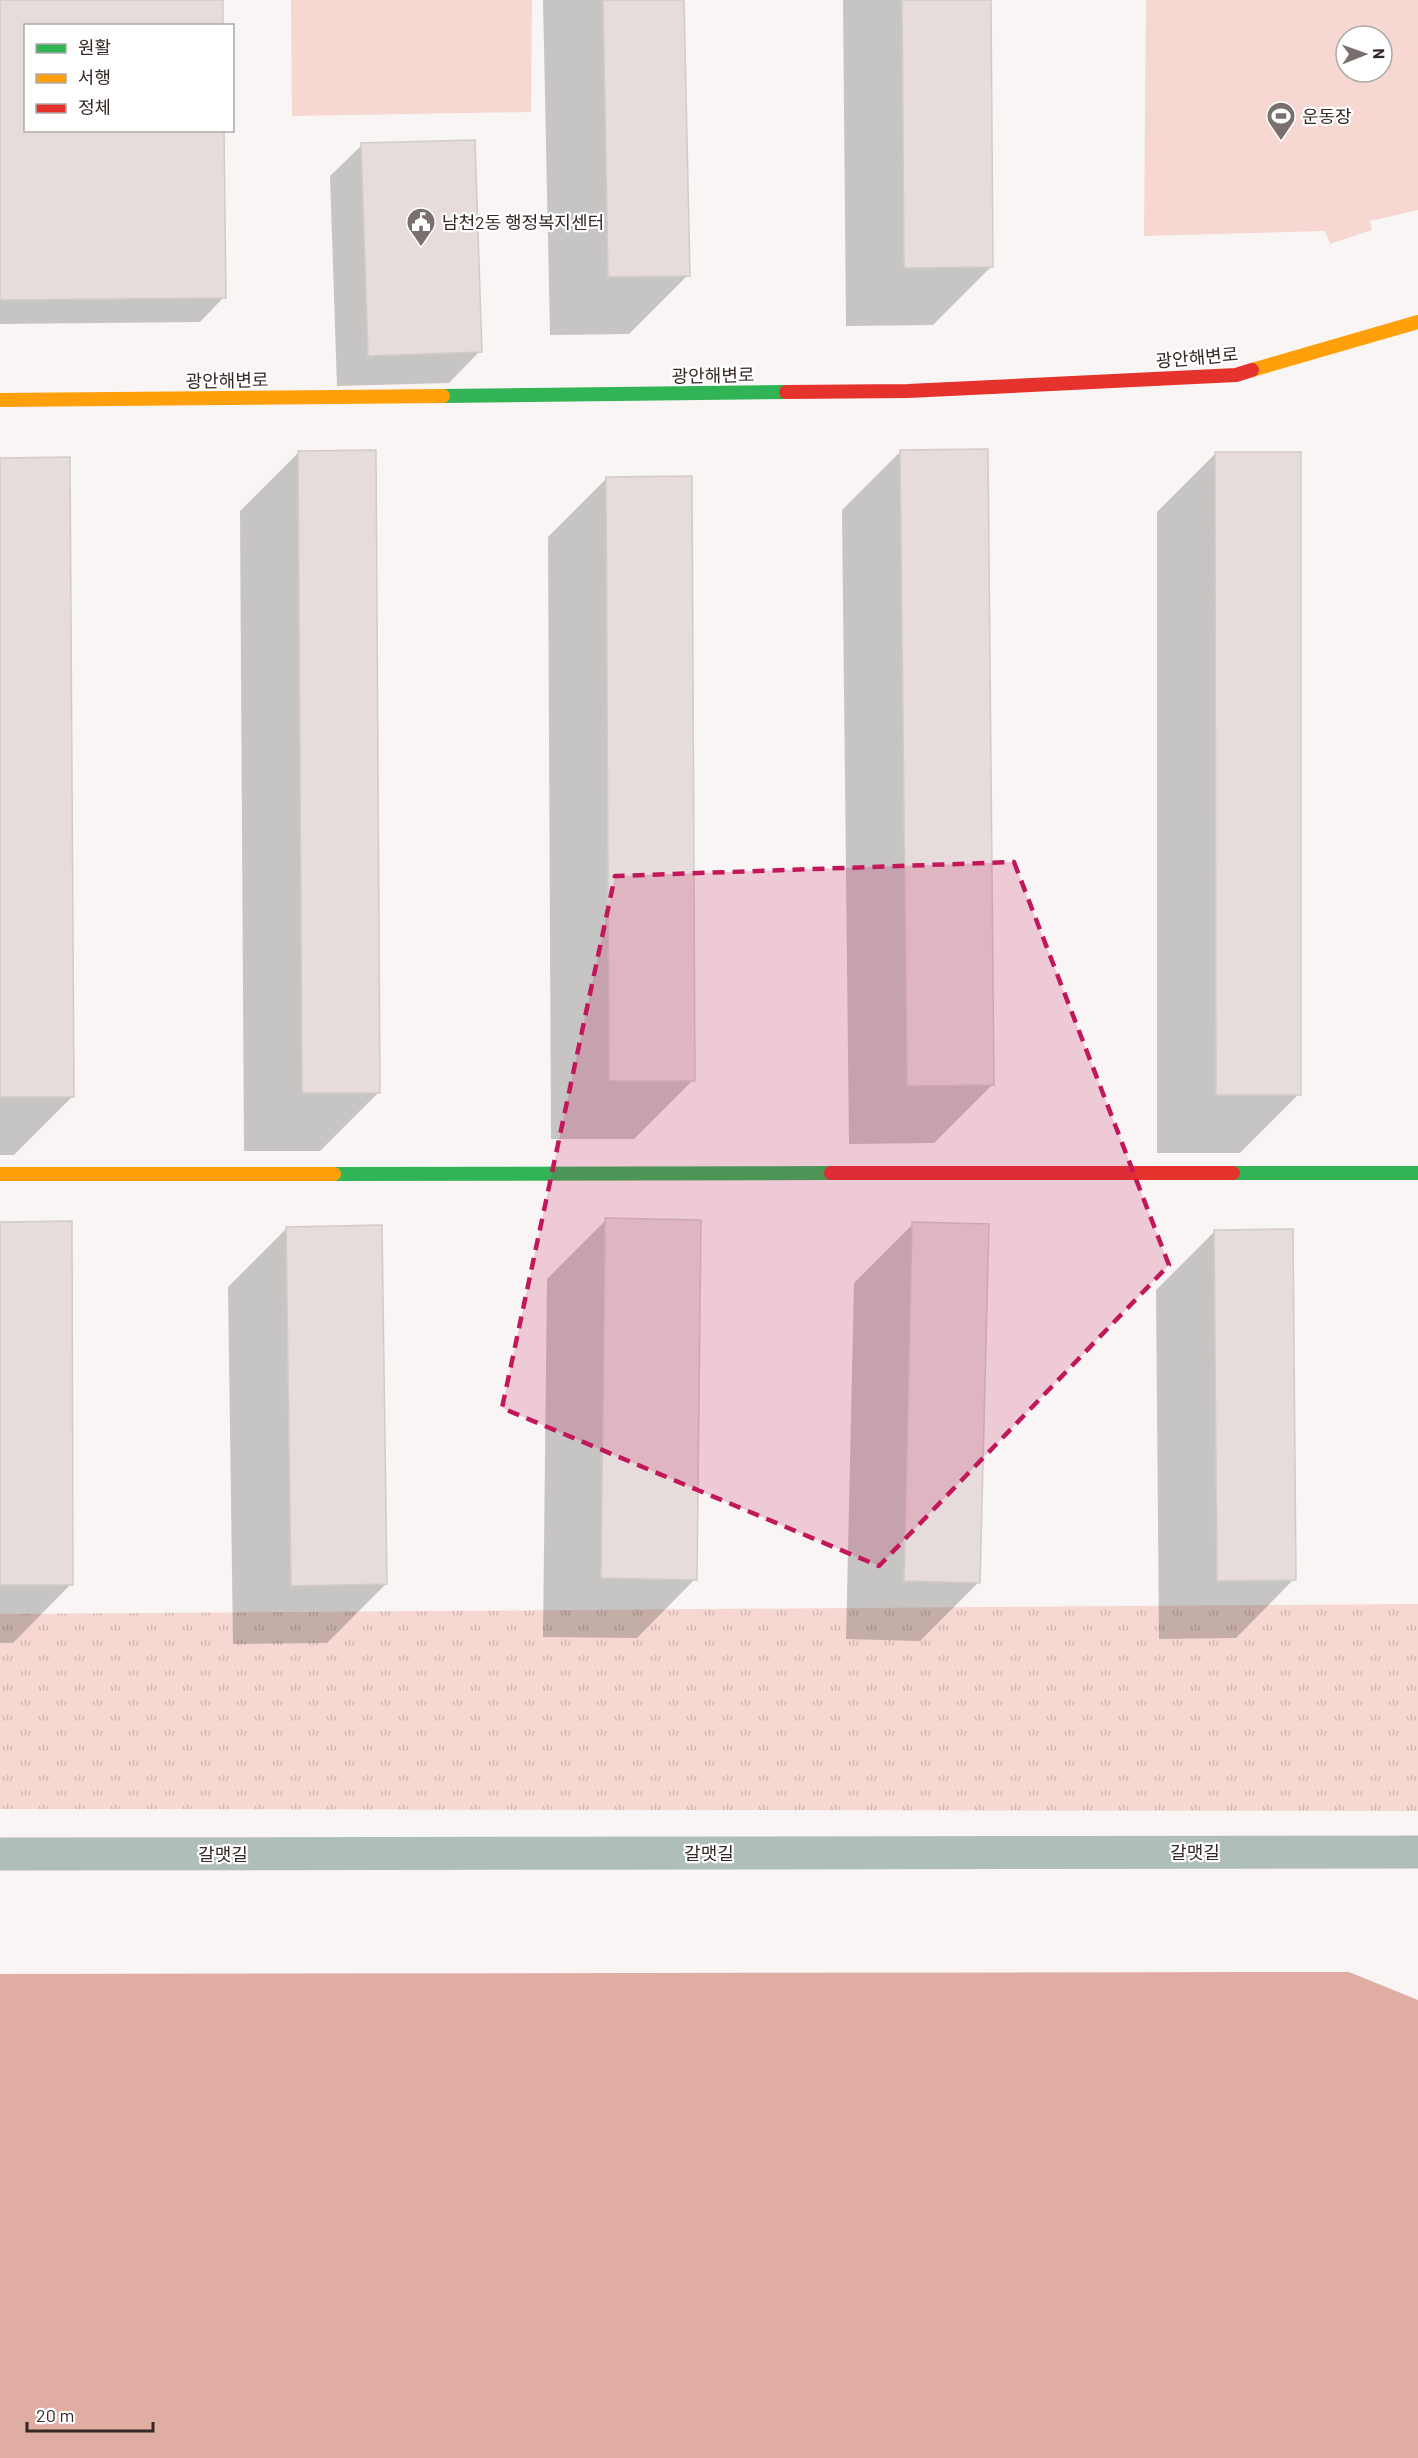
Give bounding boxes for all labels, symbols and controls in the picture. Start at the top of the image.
legend [24,24,234,132]
north arrow [1334,24,1394,84]
text: 원활 [78,36,111,58]
text: N [1370,48,1389,59]
text: 서행 [78,66,111,88]
text: 정체 [78,96,111,118]
sports icon: 운동장 [1265,100,1297,142]
place label: 운동장 [1302,105,1352,127]
public building icon: 남천2동 행정복지센터 [405,206,437,248]
place label: 남천2동 행정복지센터 [442,211,604,233]
street label: 광안해변로 [1155,342,1239,372]
street label: 광안해변로 [671,363,755,387]
street label: 광안해변로 [185,368,269,392]
street label: 갈맷길 [1170,1841,1220,1863]
street label: 갈맷길 [684,1842,734,1864]
street label: 갈맷길 [198,1843,248,1865]
scale bar [27,2395,153,2433]
text: 20 m [36,2404,74,2426]

